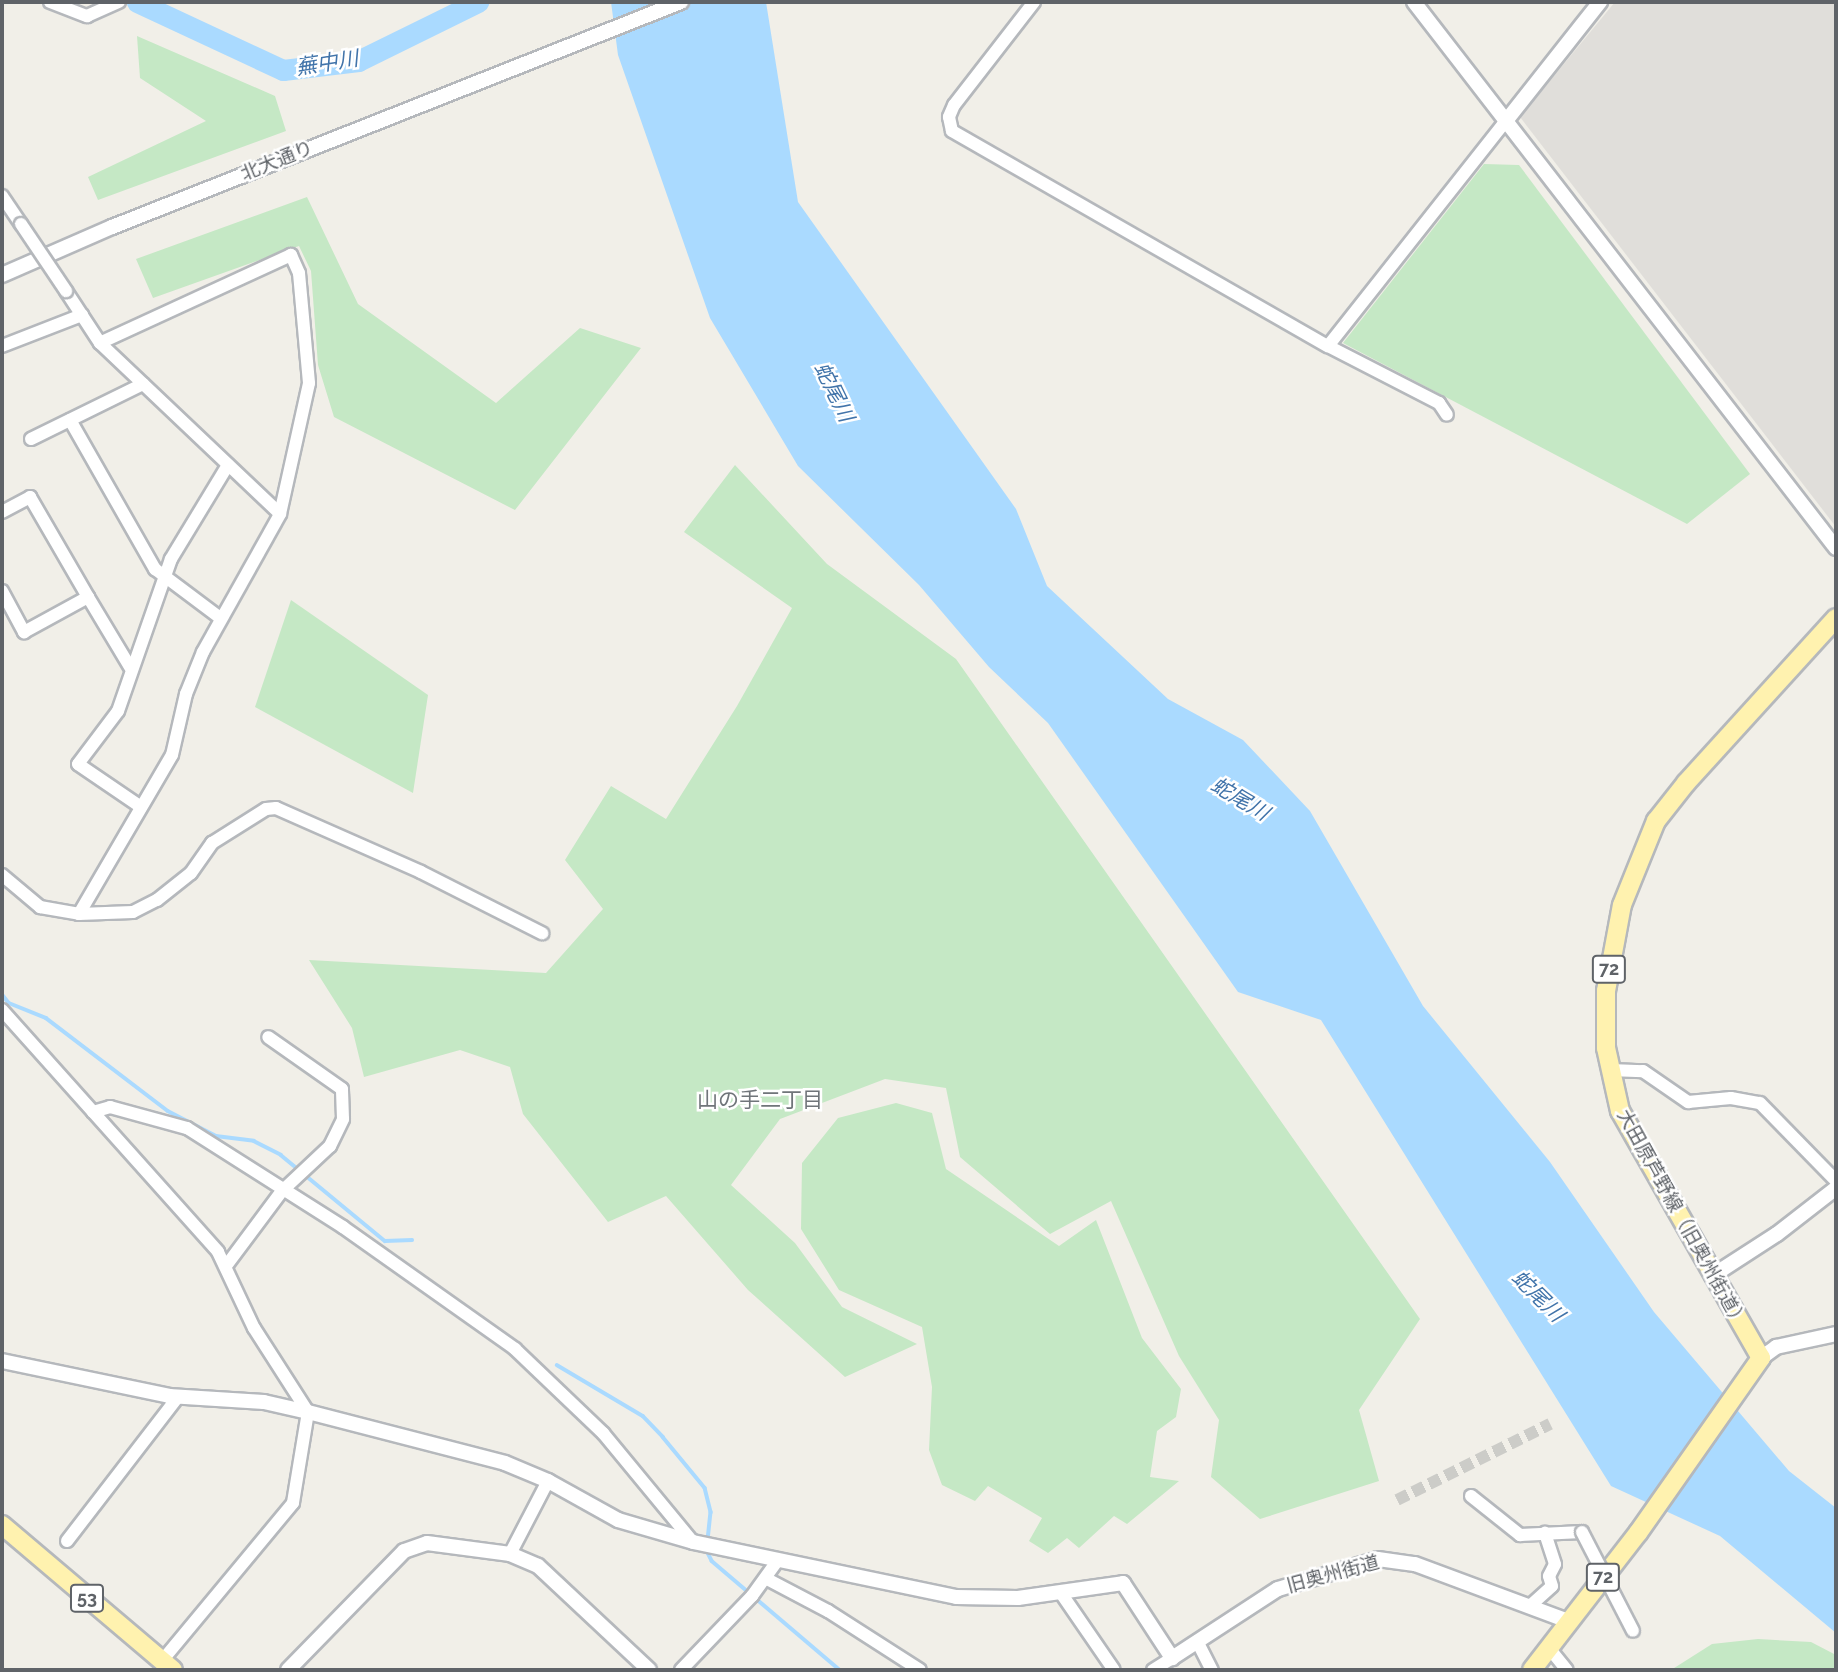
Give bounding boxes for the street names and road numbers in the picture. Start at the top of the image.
street label: 北大通り [237,136,317,186]
road number: 72 [1592,954,1626,984]
street label: 大田原芦野線（旧奥州街道） [1612,1105,1752,1333]
street label: 旧奥州街道 [1284,1551,1382,1597]
road number: 72 [1586,1562,1620,1592]
road number: 53 [70,1583,104,1612]

